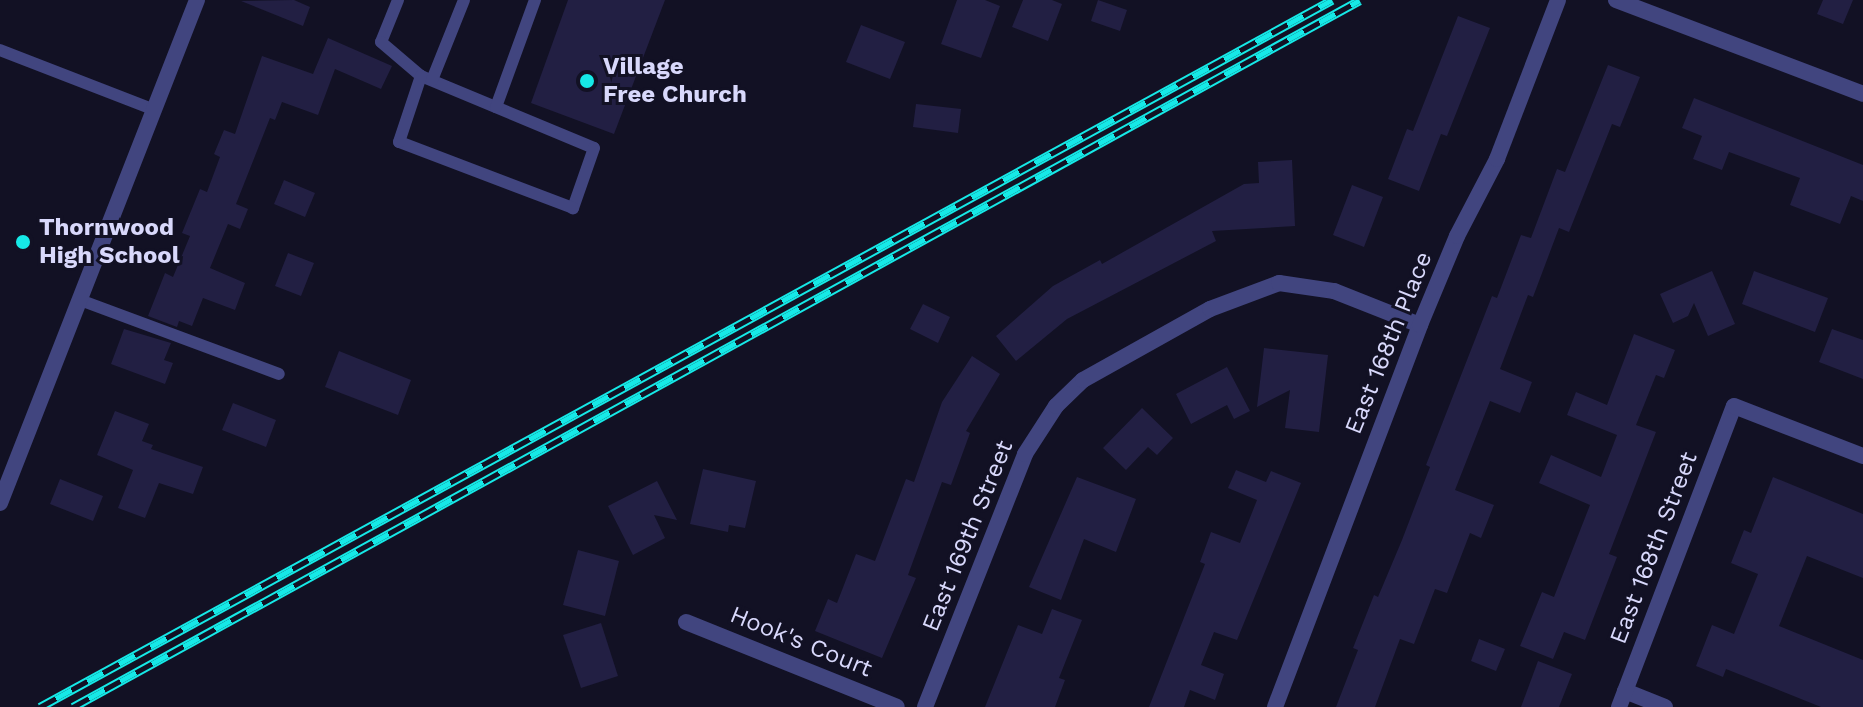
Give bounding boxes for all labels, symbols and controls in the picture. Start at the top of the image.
place label: Village Free Church [603,53,747,109]
marker: Village Free Church [578,72,596,90]
place label: Thornwood High School [39,214,180,270]
marker: Thornwood High School [14,233,32,251]
street label: East 168th Place [1339,247,1439,439]
street label: East 169th Street [916,436,1020,636]
street label: East 168th Street [1604,448,1704,648]
street label: Hook's Court [726,600,876,684]

